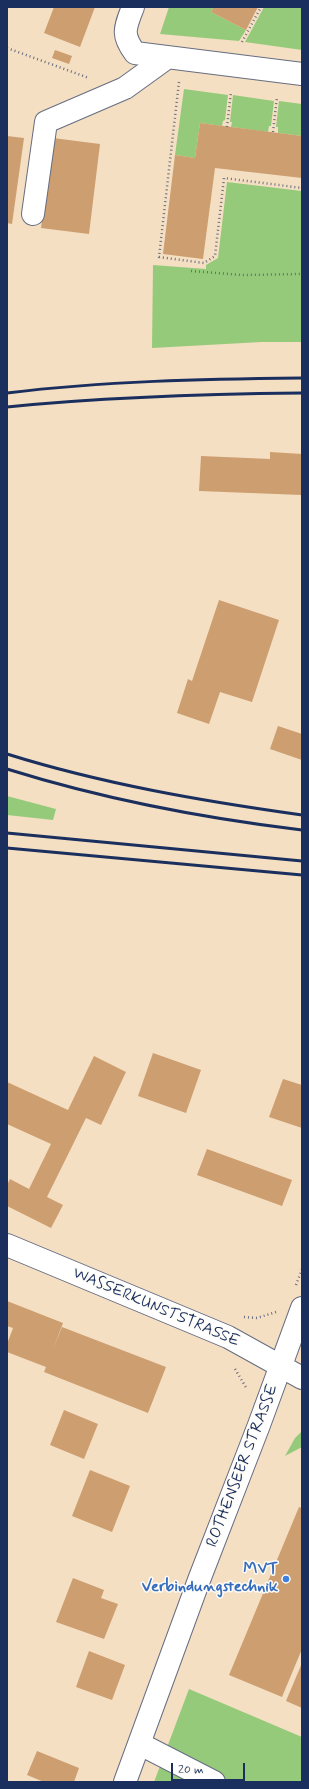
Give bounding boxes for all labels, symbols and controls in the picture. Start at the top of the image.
street label: WASSERKUNSTSTRASSE [70,1264,242,1352]
street label: ROTHENSEER STRASSE [203,1382,283,1550]
place label: MVT Verbindungstechnik [142,1560,278,1598]
marker: MVT Verbindungstechnik [281,1574,291,1584]
scale bar [173,1755,247,1781]
text: 20 m [178,1762,204,1778]

